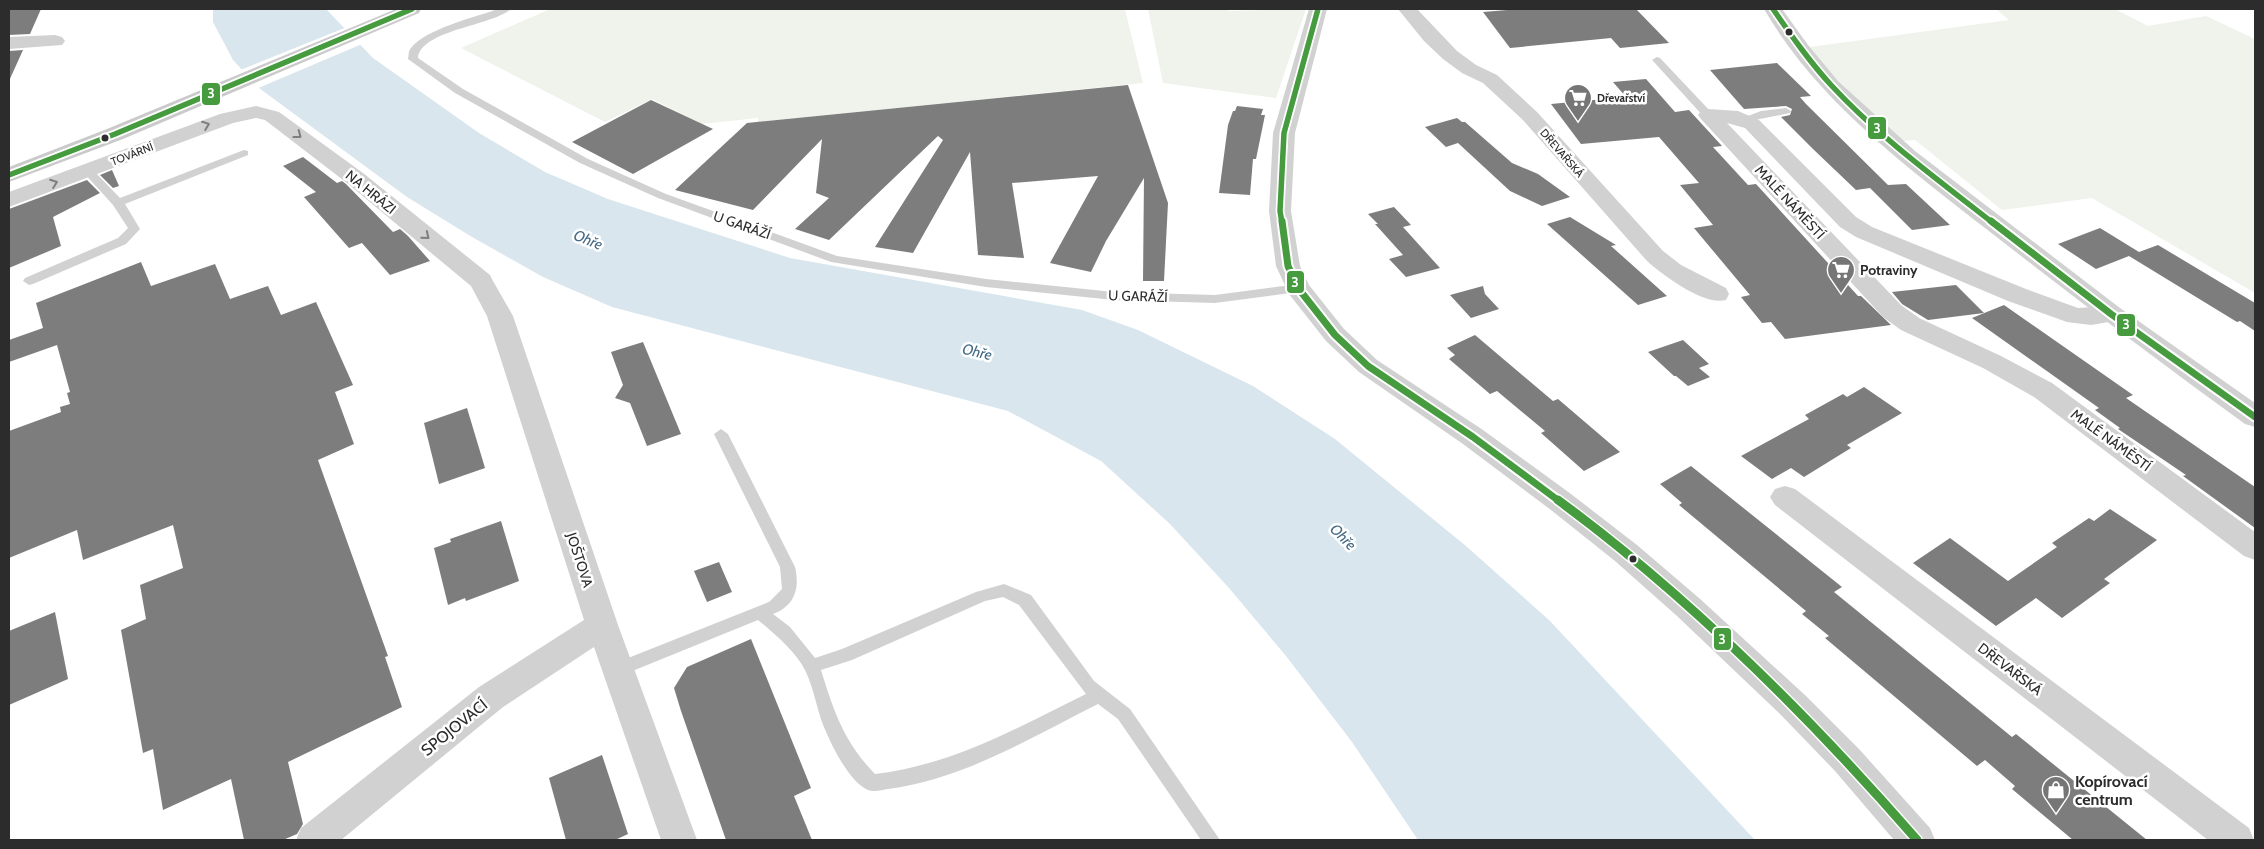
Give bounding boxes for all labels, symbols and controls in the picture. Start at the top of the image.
unlabelled marker [1784,27,1794,37]
line badge: 3 [201,82,221,106]
supermarket icon: Dřevařství [1563,83,1593,122]
text: 3 [207,84,215,102]
place label: Dřevařství [1597,91,1646,105]
line badge: 3 [1867,116,1887,140]
text: 3 [1873,119,1881,137]
one-way arrow [202,121,210,131]
street label: DŘEVAŘSKÁ [1537,126,1587,180]
one-way arrow [292,130,301,138]
unlabelled marker [100,133,110,143]
street label: TOVÁRNÍ [109,140,155,168]
street label: MALÉ NÁMĚSTÍ [1751,161,1829,243]
street label: NA HRÁZI [342,166,400,218]
one-way arrow [50,179,58,189]
street label: U GARÁŽÍ [711,207,774,243]
water label: Ohře [571,226,605,254]
one-way arrow [420,230,429,239]
supermarket icon: Potraviny [1826,255,1856,294]
place label: Potraviny [1860,261,1918,279]
line badge: 3 [1286,270,1305,294]
text: 3 [1291,273,1299,291]
street label: U GARÁŽÍ [1108,286,1169,306]
line badge: 3 [2116,313,2136,337]
text: 3 [2122,315,2130,333]
water label: Ohře [961,340,994,364]
street label: MALÉ NÁMĚSTÍ [2067,405,2155,475]
water label: Ohře [1326,520,1360,554]
street label: JOŠTOVA [562,529,597,590]
unlabelled marker [1628,554,1638,564]
line badge: 3 [1713,627,1732,651]
text: 3 [1718,630,1726,648]
street label: DŘEVAŘSKÁ [1974,639,2046,699]
street label: SPOJOVACÍ [417,695,491,760]
place label: Kopírovací centrum [2075,772,2148,809]
shop icon: Kopírovací centrum [2041,775,2071,814]

